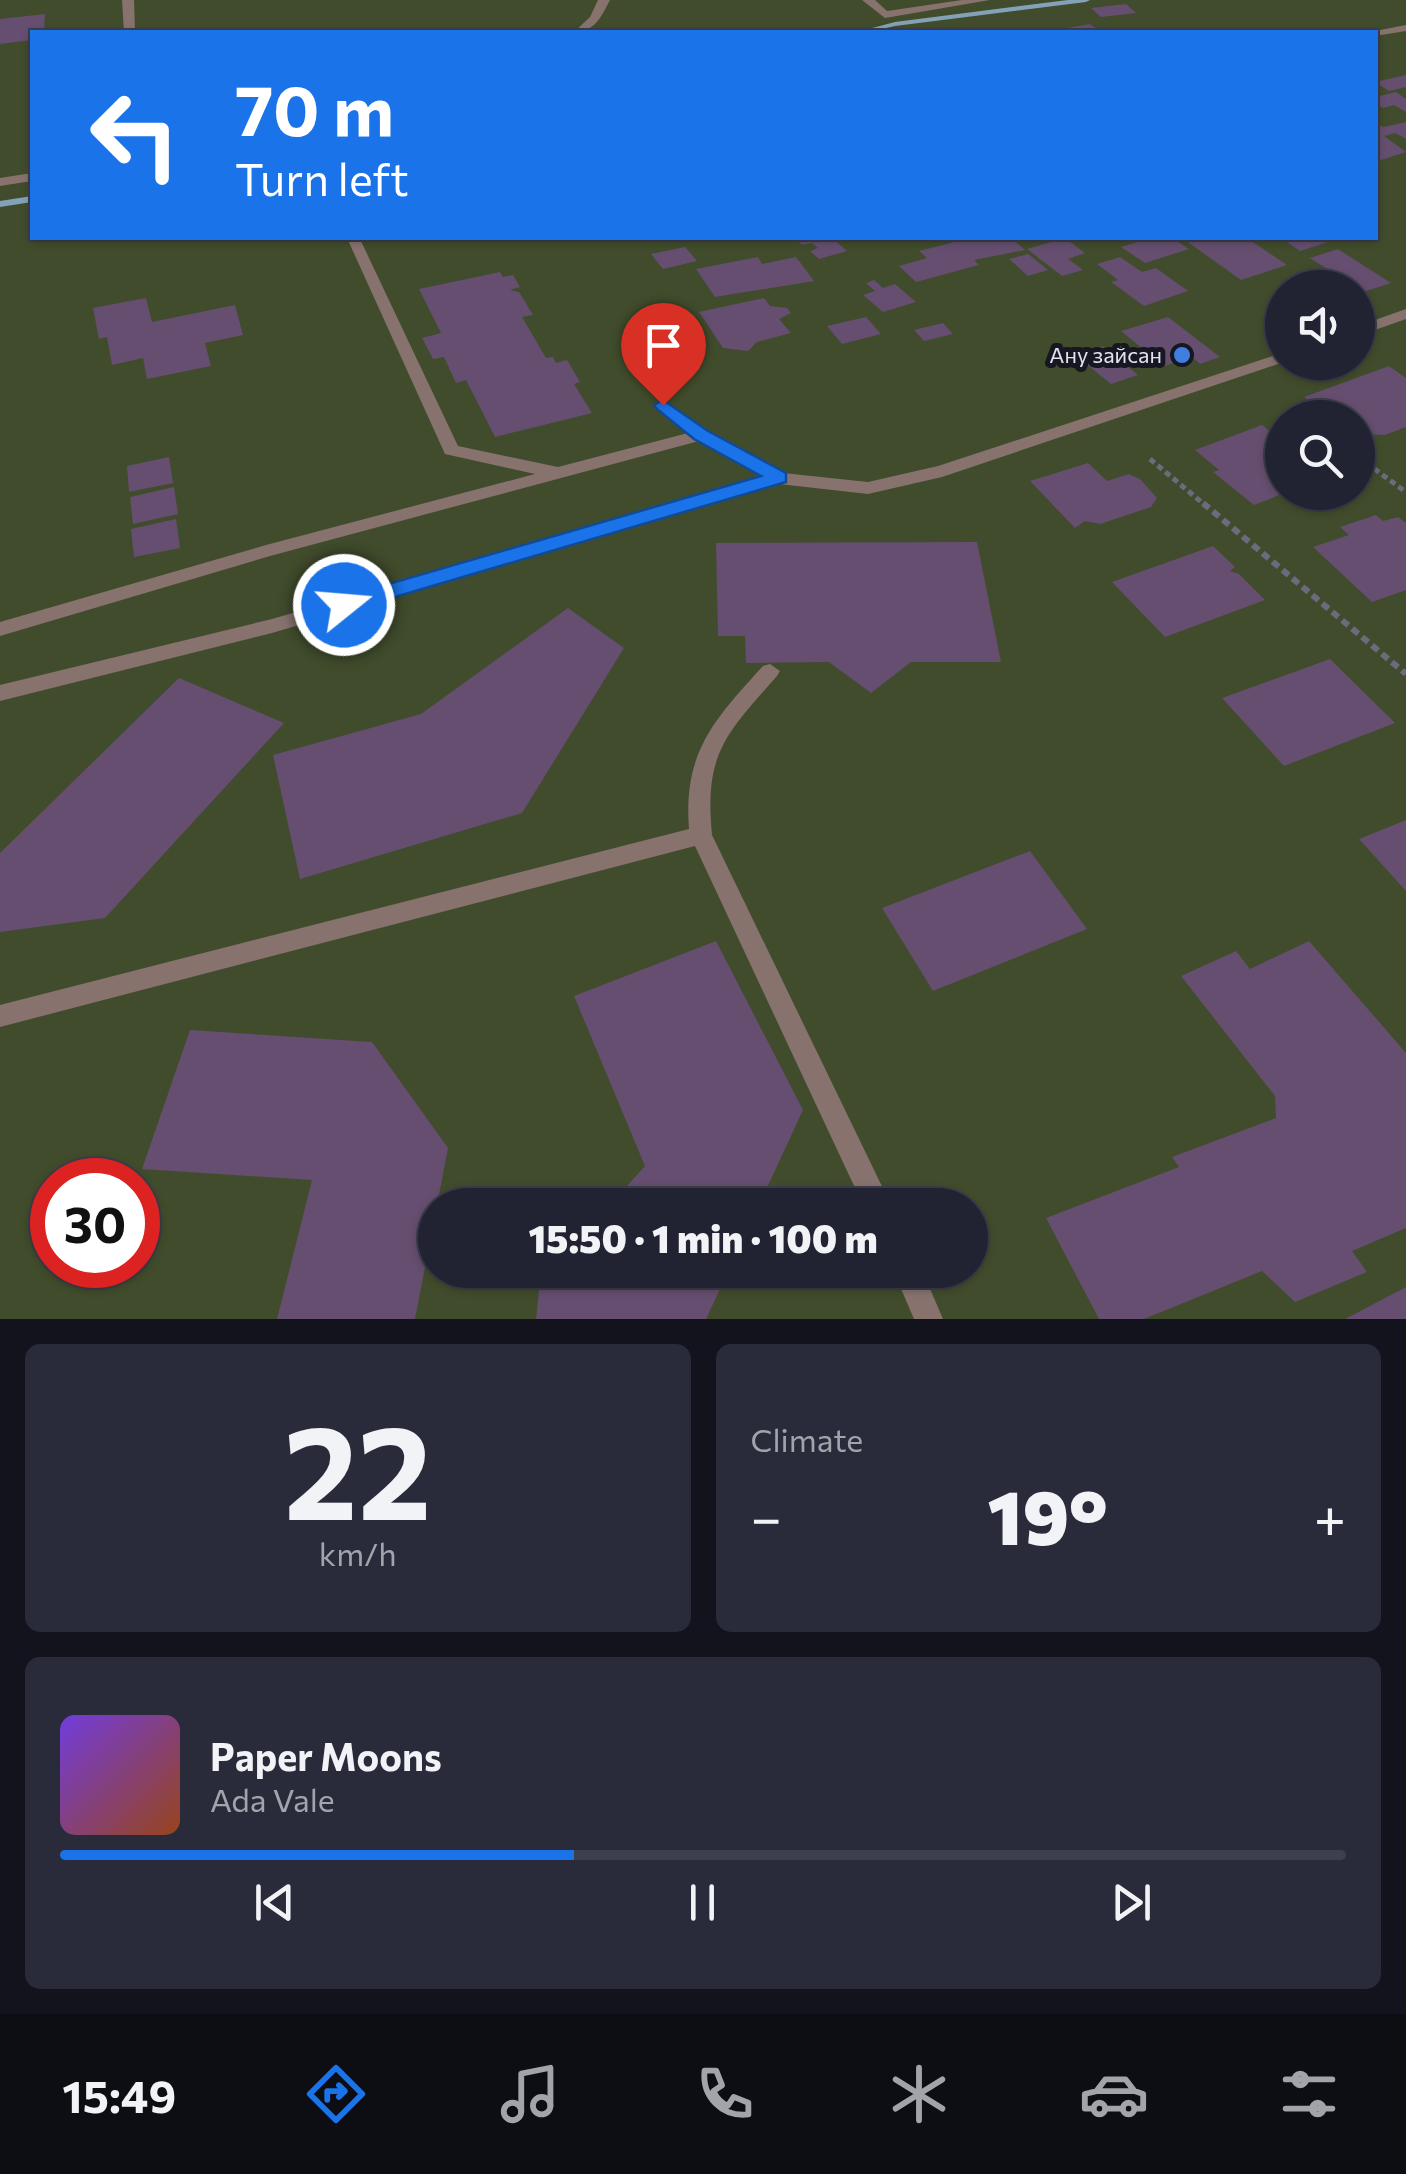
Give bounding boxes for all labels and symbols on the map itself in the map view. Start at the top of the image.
pin [621,303,706,406]
place label: Ану зайсан [1049,341,1162,368]
marker: Ану зайсан [1171,344,1193,366]
position arrow [292,553,396,657]
speed limit sign: 30 [30,1158,160,1288]

